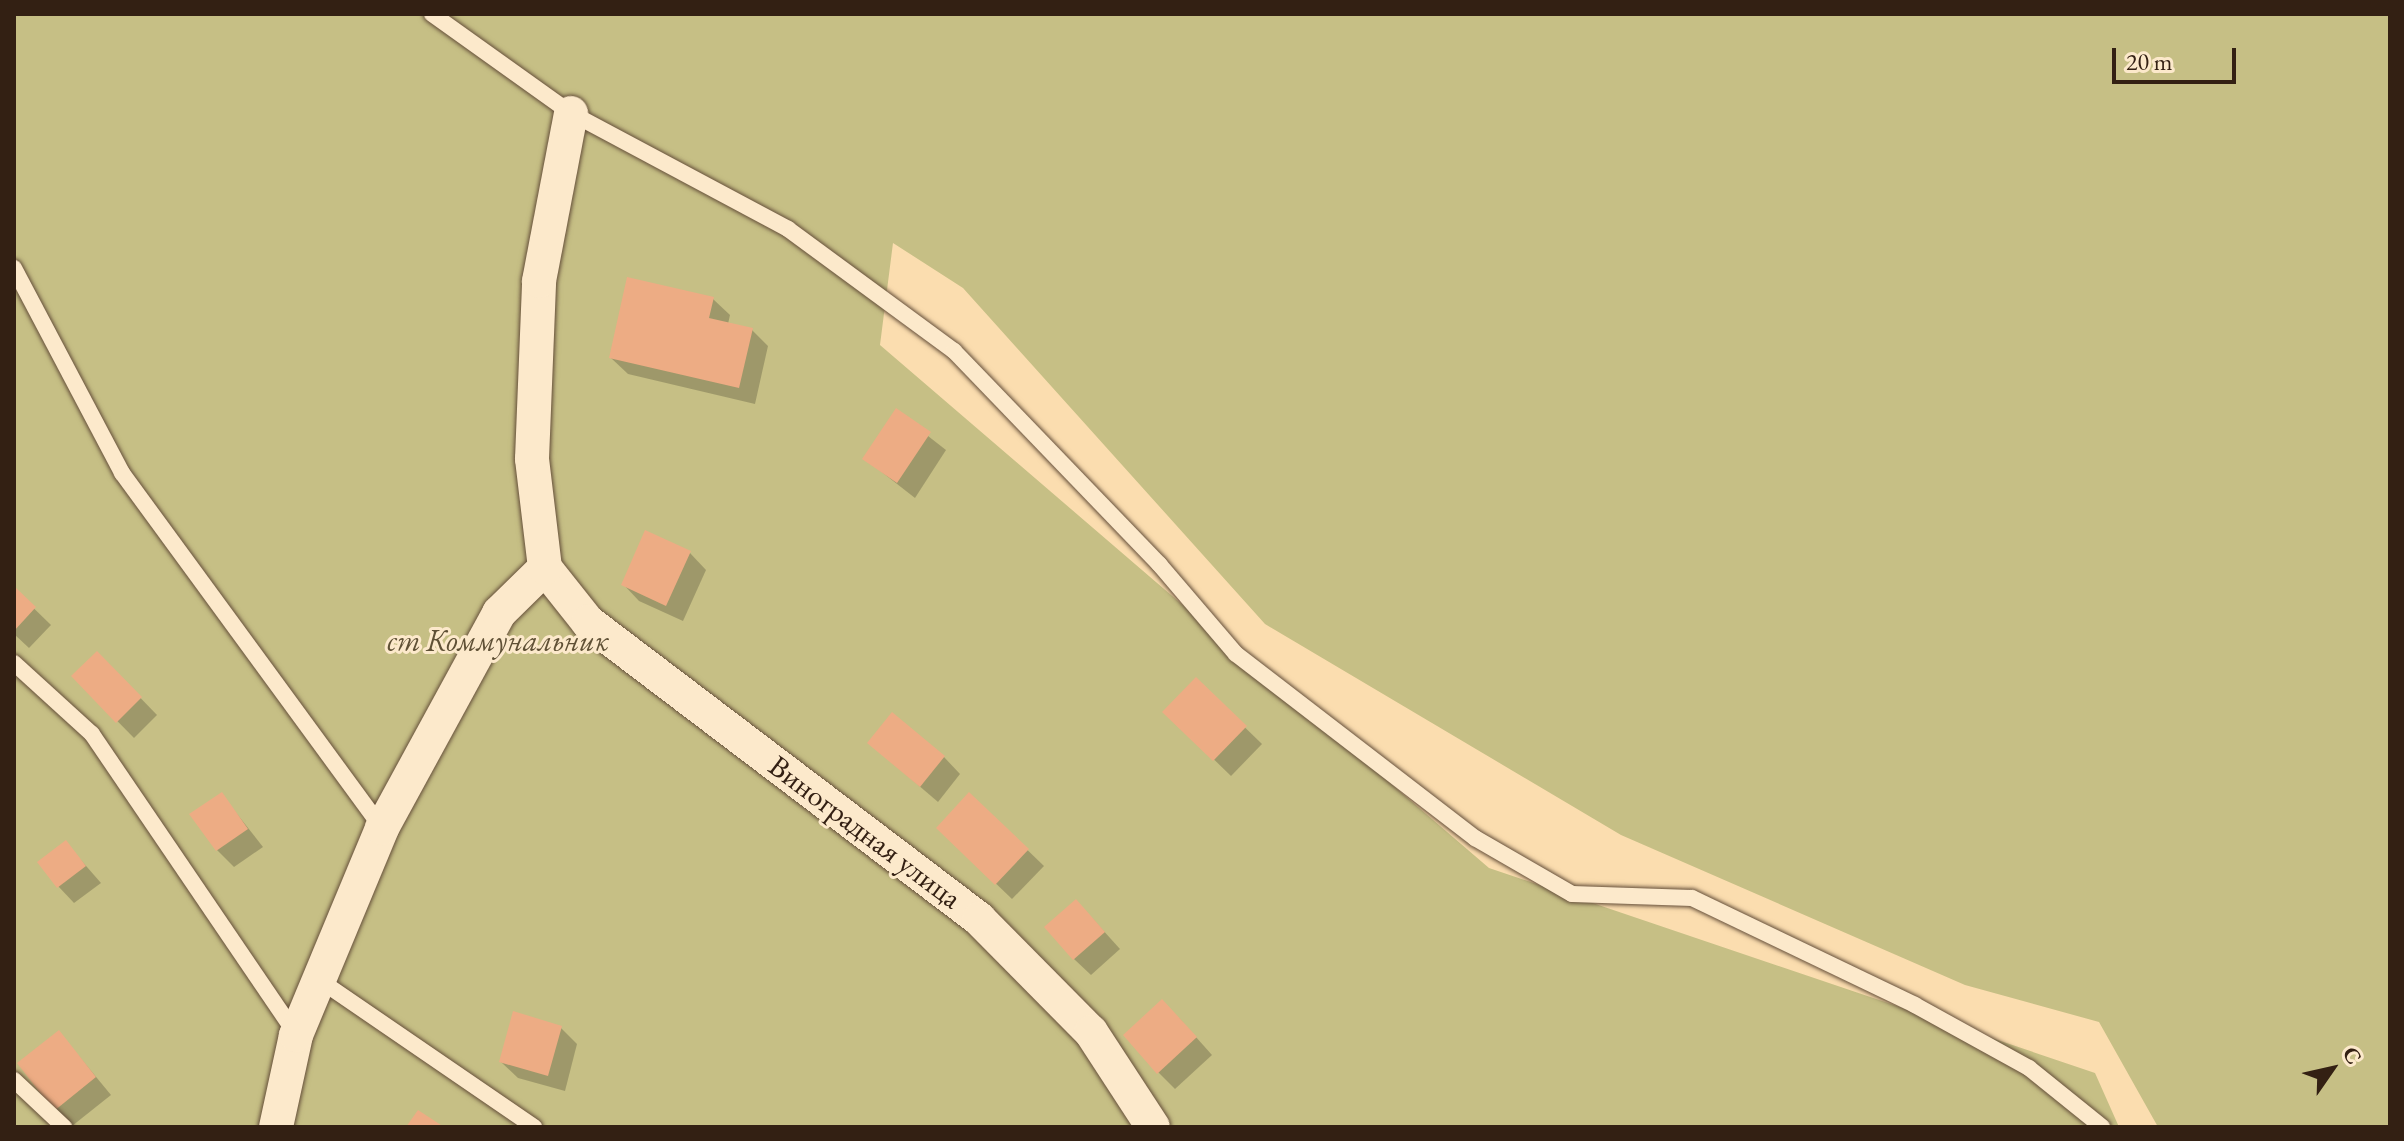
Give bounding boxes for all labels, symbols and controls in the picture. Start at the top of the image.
scale bar [2116,32,2240,82]
text: 20 m [2126,46,2173,77]
park label: ст Коммунальник [387,623,609,659]
street label: Виноградная улица [761,748,969,916]
north arrow [2292,1029,2372,1109]
text: С [2336,1041,2369,1070]

